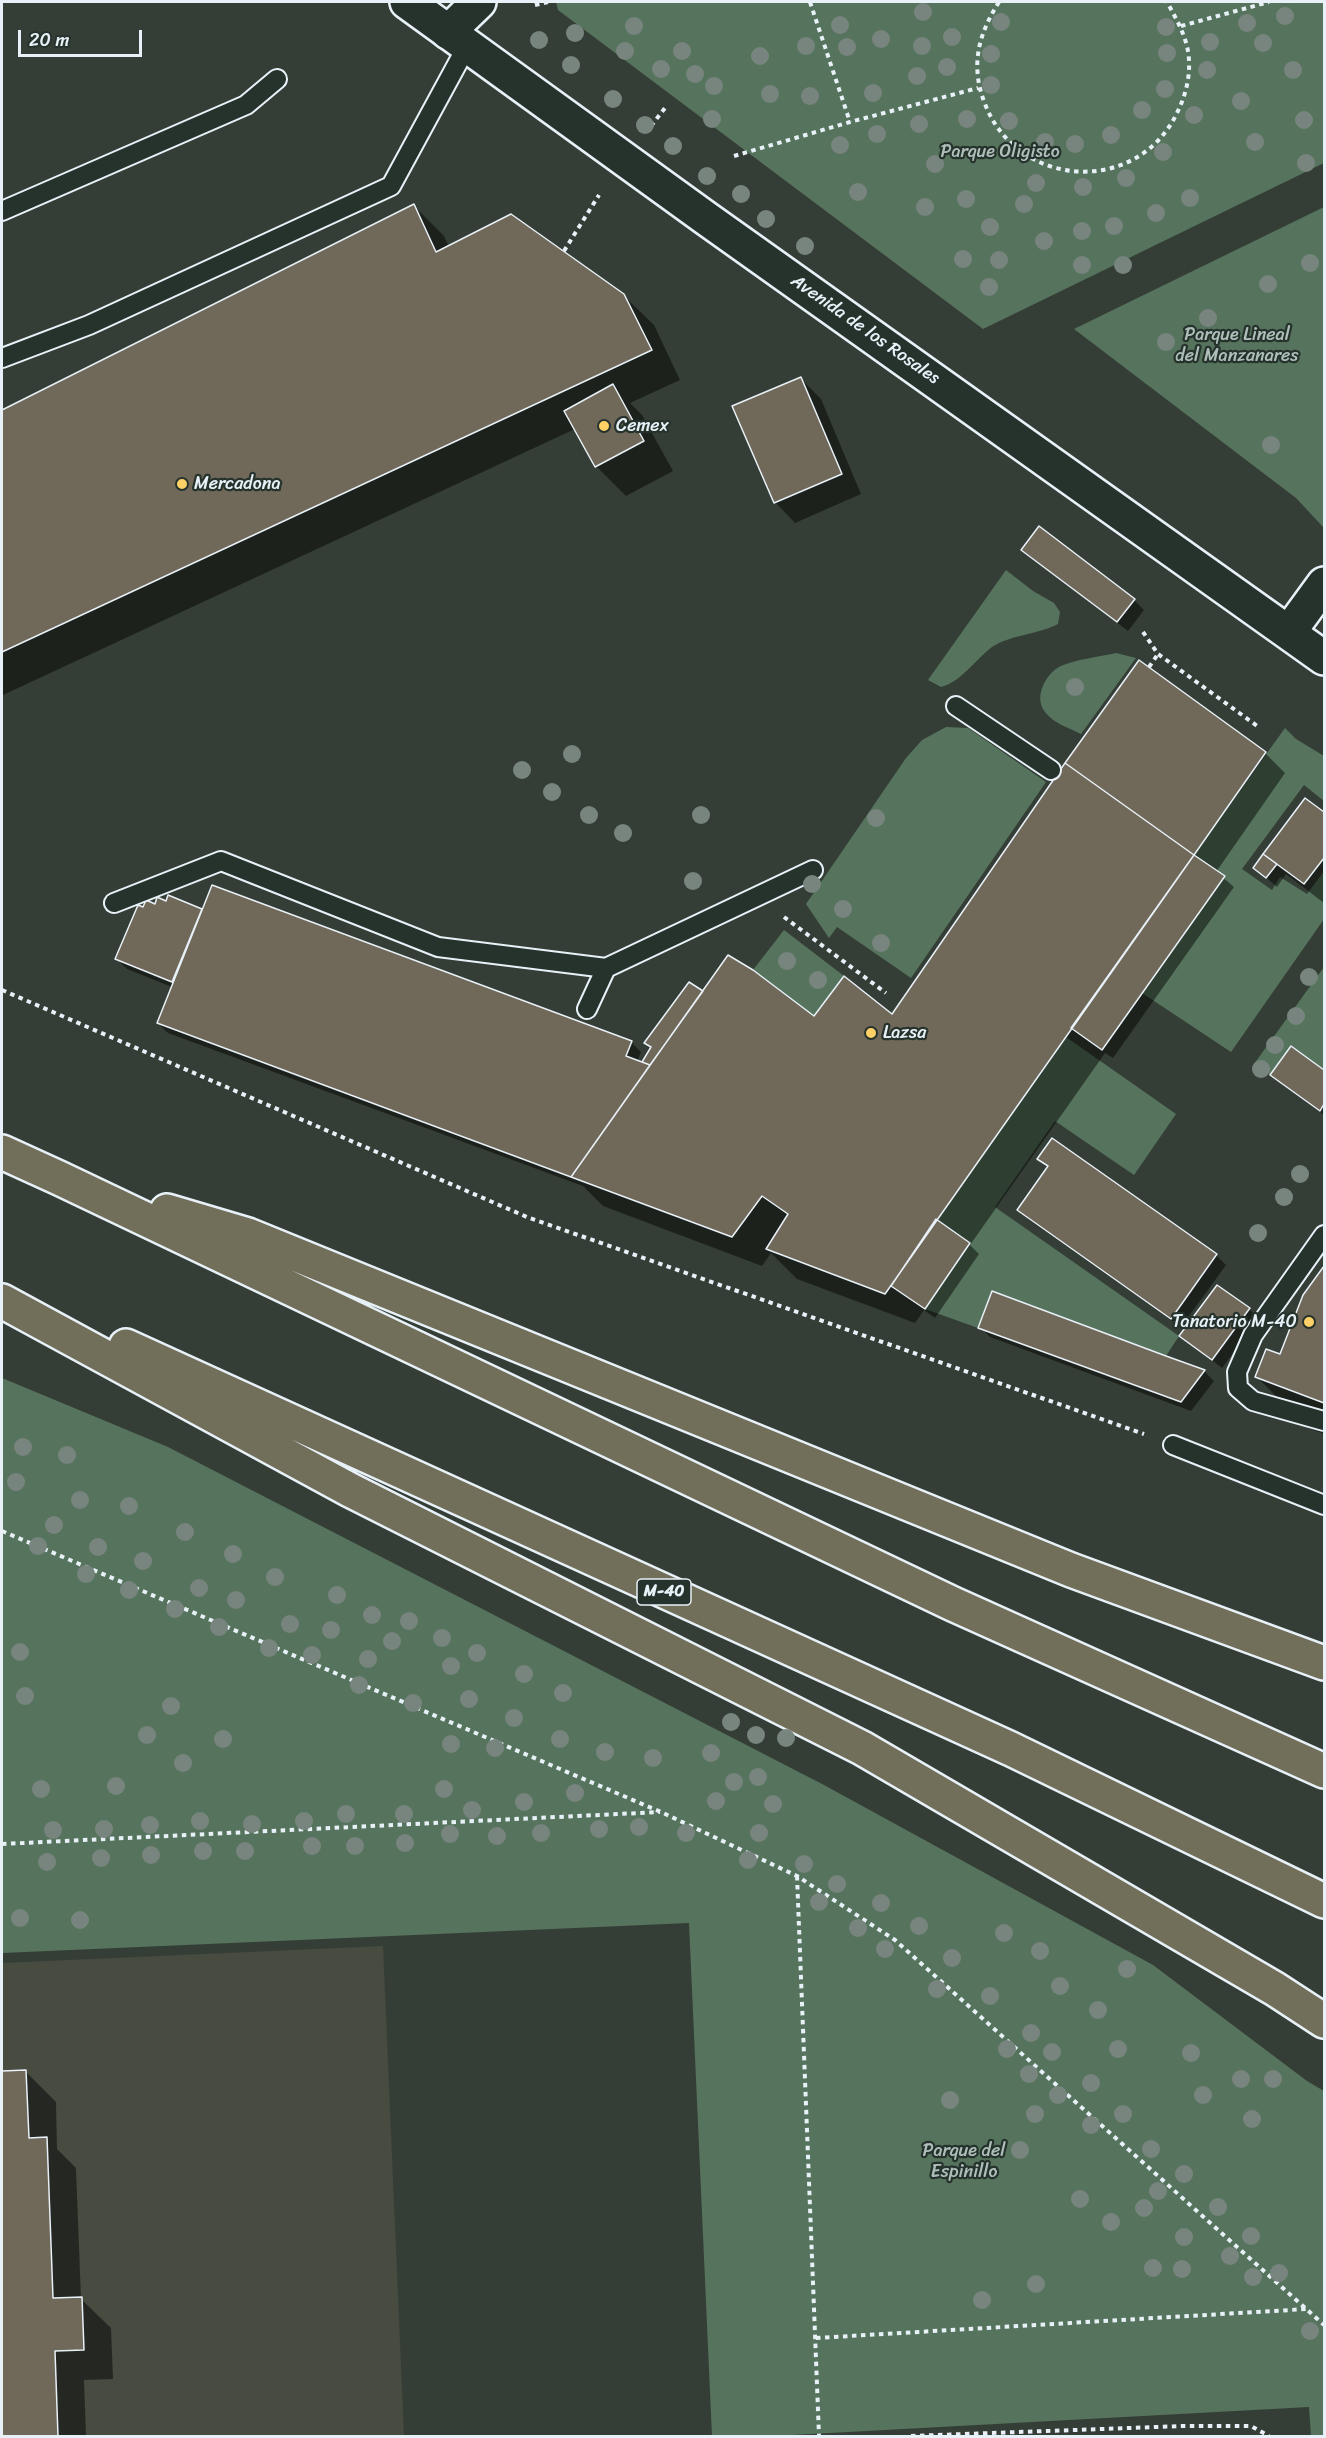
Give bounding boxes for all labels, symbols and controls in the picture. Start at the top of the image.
scale bar [21,18,146,56]
text: 20 m [29,24,69,56]
park label: Parque Oligisto [940,141,1060,163]
street label: Avenida de los Rosales [787,271,943,389]
park label: Parque Lineal del Manzanares [1175,324,1299,366]
place label: Cemex [616,415,669,437]
marker: Cemex [597,419,611,433]
place label: Mercadona [194,473,280,495]
marker: Mercadona [175,477,189,491]
place label: Lazsa [883,1022,926,1044]
marker: Lazsa [864,1026,878,1040]
place label: Tanatorio M-40 [1172,1311,1297,1333]
marker: Tanatorio M-40 [1302,1315,1316,1329]
road number: M-40 [637,1579,691,1605]
park label: Parque del Espinillo [923,2140,1005,2182]

